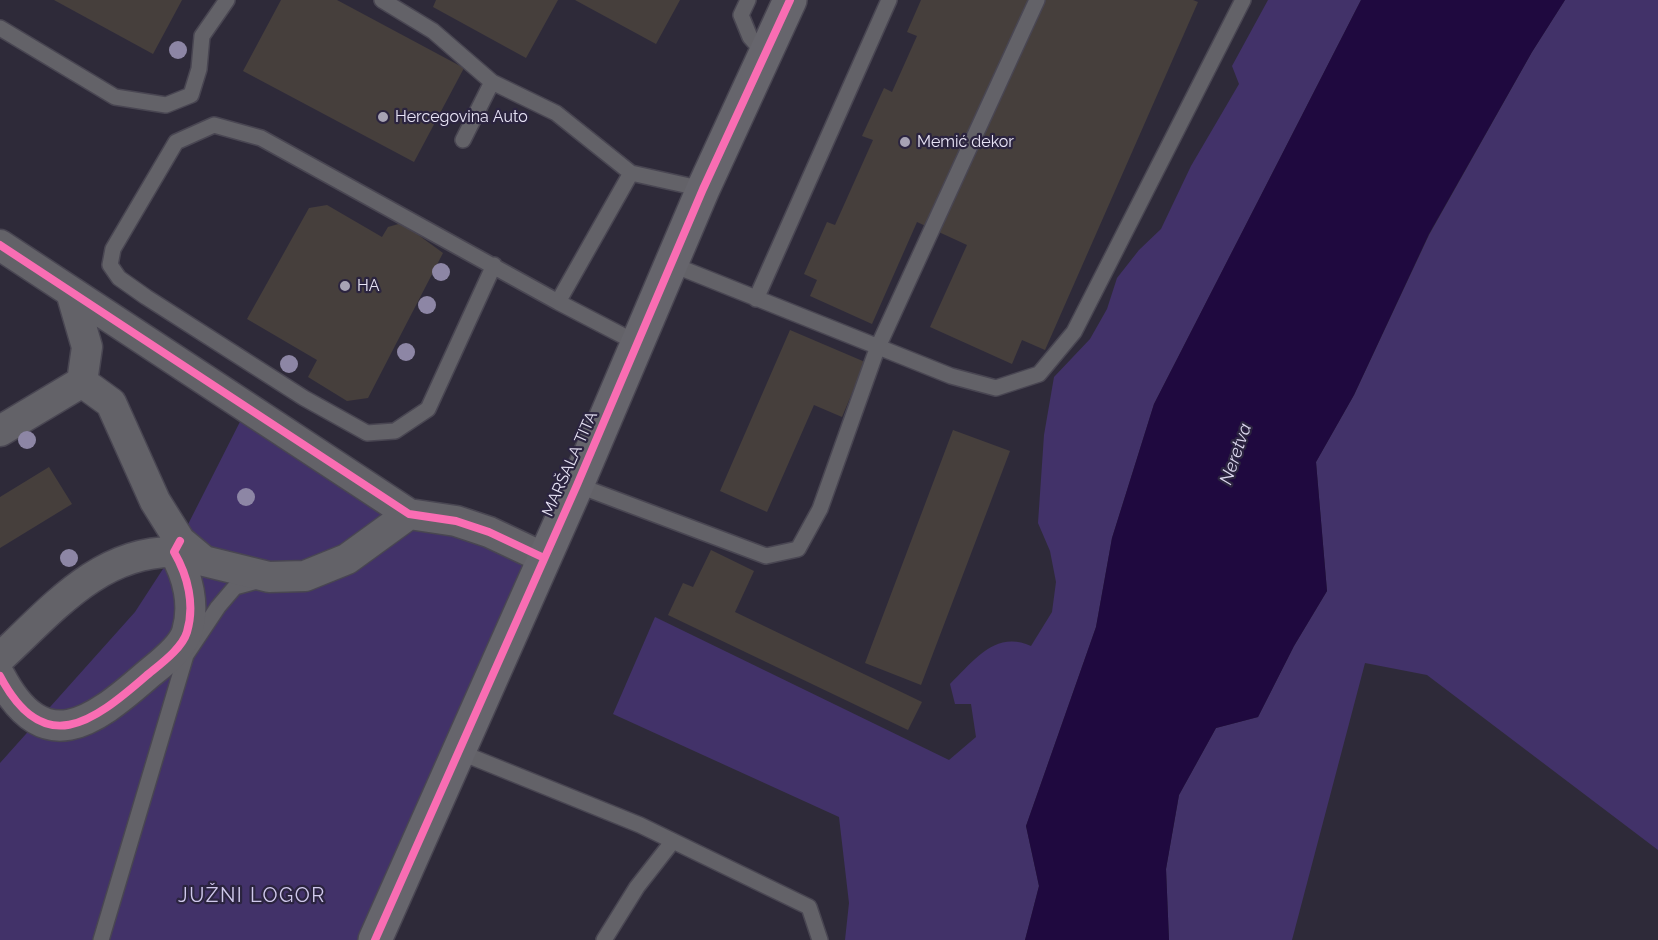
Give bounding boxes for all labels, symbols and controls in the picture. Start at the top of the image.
place label: Hercegovina Auto [395,107,528,127]
marker: Hercegovina Auto [376,110,390,124]
place label: Memić dekor [917,132,1014,152]
marker: Memić dekor [898,135,912,149]
place label: HA [357,276,380,296]
marker: HA [338,279,352,293]
street label: MARŠALA TITA [538,408,602,520]
water label: Neretva [1215,420,1257,488]
district label: JUŽNI LOGOR [178,884,326,908]

